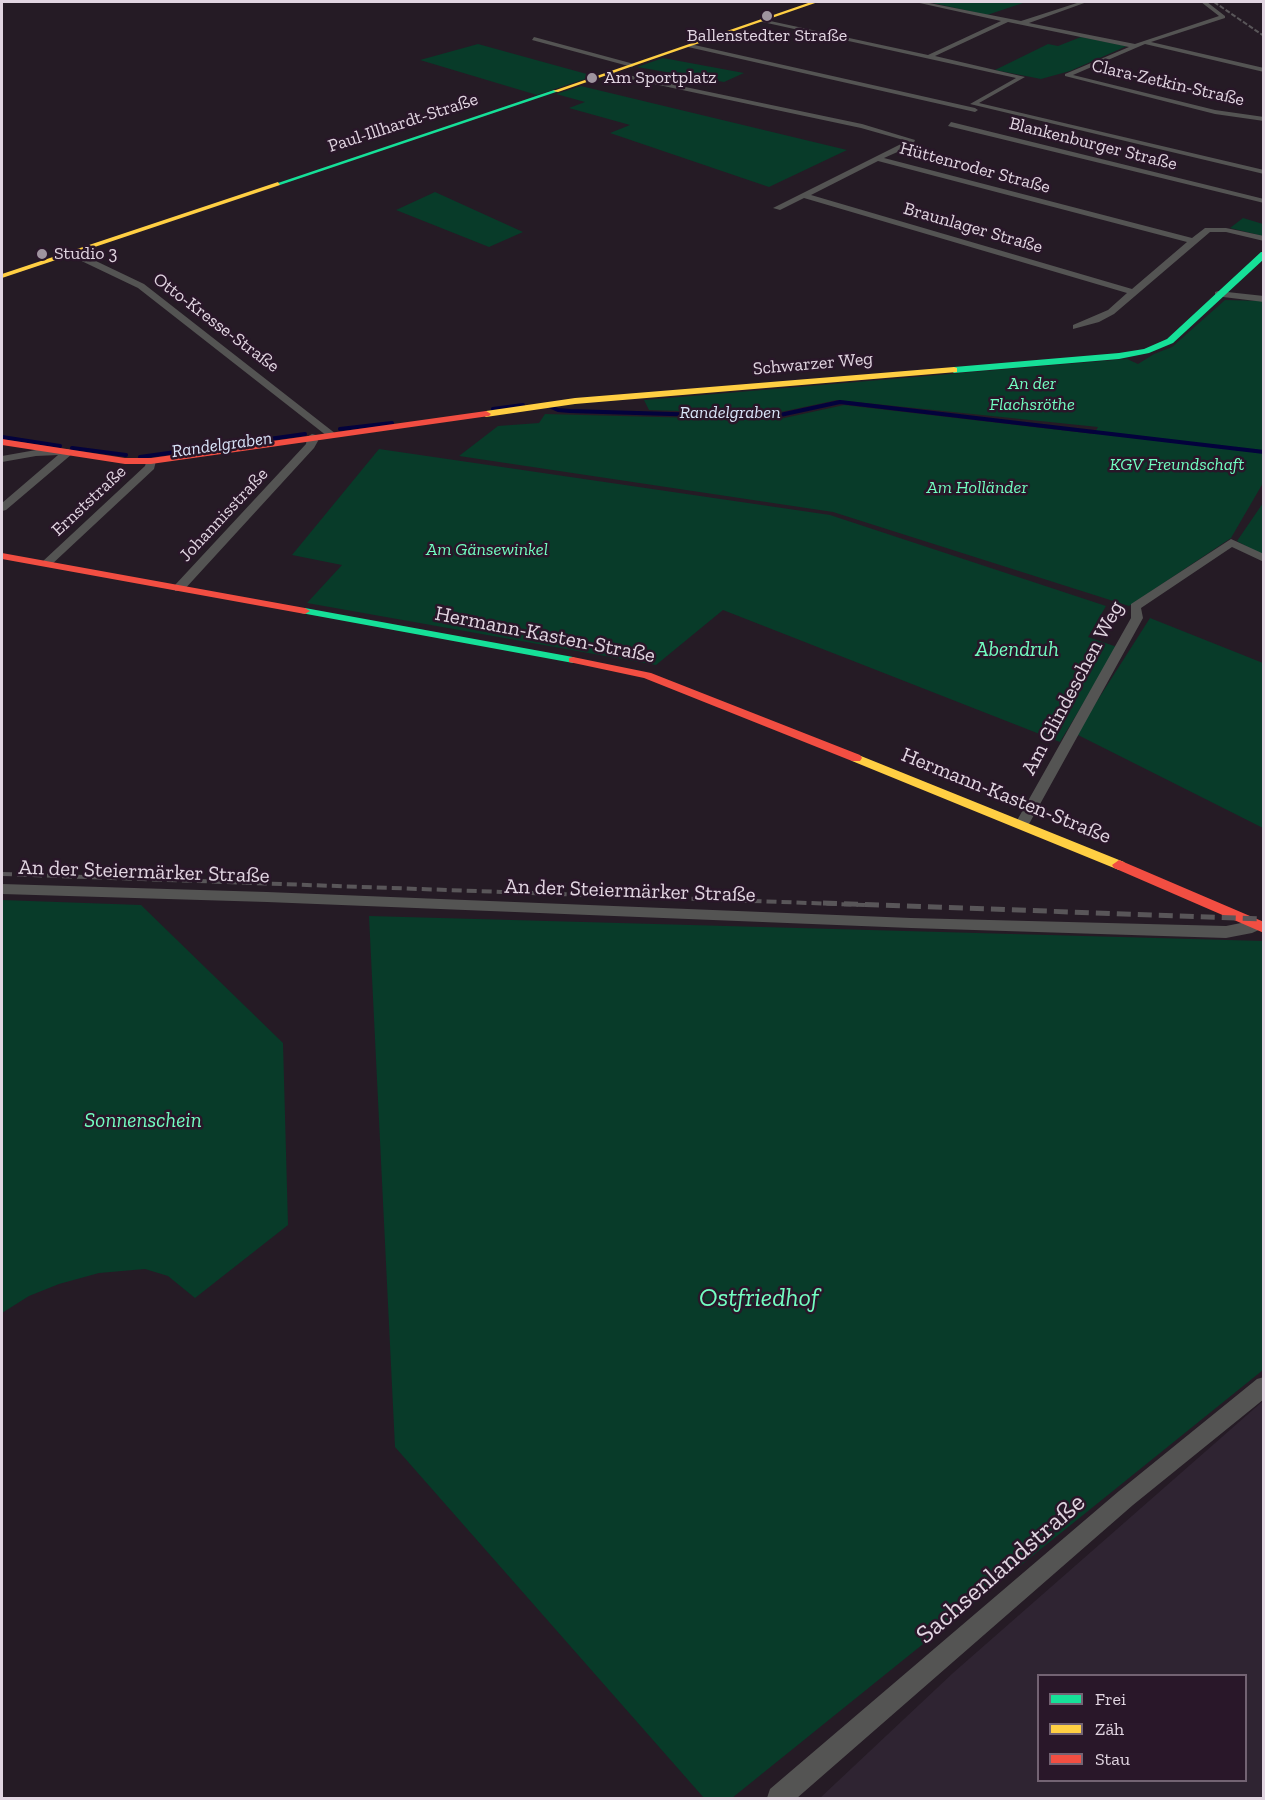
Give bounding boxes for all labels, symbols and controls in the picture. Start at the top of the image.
marker: Ballenstedter Straße [760,9,774,23]
place label: Ballenstedter Straße [687,25,847,47]
street label: Clara-Zetkin-Straße [1090,55,1246,111]
place label: Am Sportplatz [604,67,717,89]
marker: Am Sportplatz [585,71,599,85]
street label: Paul-Illhardt-Straße [325,89,481,157]
street label: Blankenburger Straße [1007,113,1179,175]
street label: Hüttenroder Straße [897,138,1053,198]
street label: Braunlager Straße [901,198,1045,258]
place label: Studio 3 [54,243,117,265]
marker: Studio 3 [35,247,49,261]
street label: Otto-Kresse-Straße [149,269,283,377]
street label: Schwarzer Weg [752,348,874,380]
park label: An der Flachsröthe [989,373,1075,416]
water label: Randelgraben [679,402,781,424]
water label: Randelgraben [170,427,274,463]
park label: KGV Freundschaft [1110,454,1244,476]
street label: Ernststraße [47,461,131,541]
street label: Johannisstraße [175,464,273,566]
park label: Am Holländer [926,477,1028,499]
park label: Am Gänsewinkel [426,539,548,561]
street label: Am Glindeschen Weg [1017,597,1129,779]
street label: Hermann-Kasten-Straße [433,601,657,669]
park label: Abendruh [975,637,1059,663]
street label: Hermann-Kasten-Straße [897,742,1115,850]
street label: An der Steiermärker Straße [18,855,270,889]
street label: An der Steiermärker Straße [504,874,756,908]
park label: Sonnenschein [84,1108,202,1134]
park label: Ostfriedhof [699,1283,819,1315]
street label: Sachsenlandstraße [910,1487,1092,1651]
legend [1037,1674,1247,1782]
text: Frei [1095,1688,1126,1710]
text: Zäh [1095,1718,1124,1740]
text: Stau [1095,1748,1130,1770]

